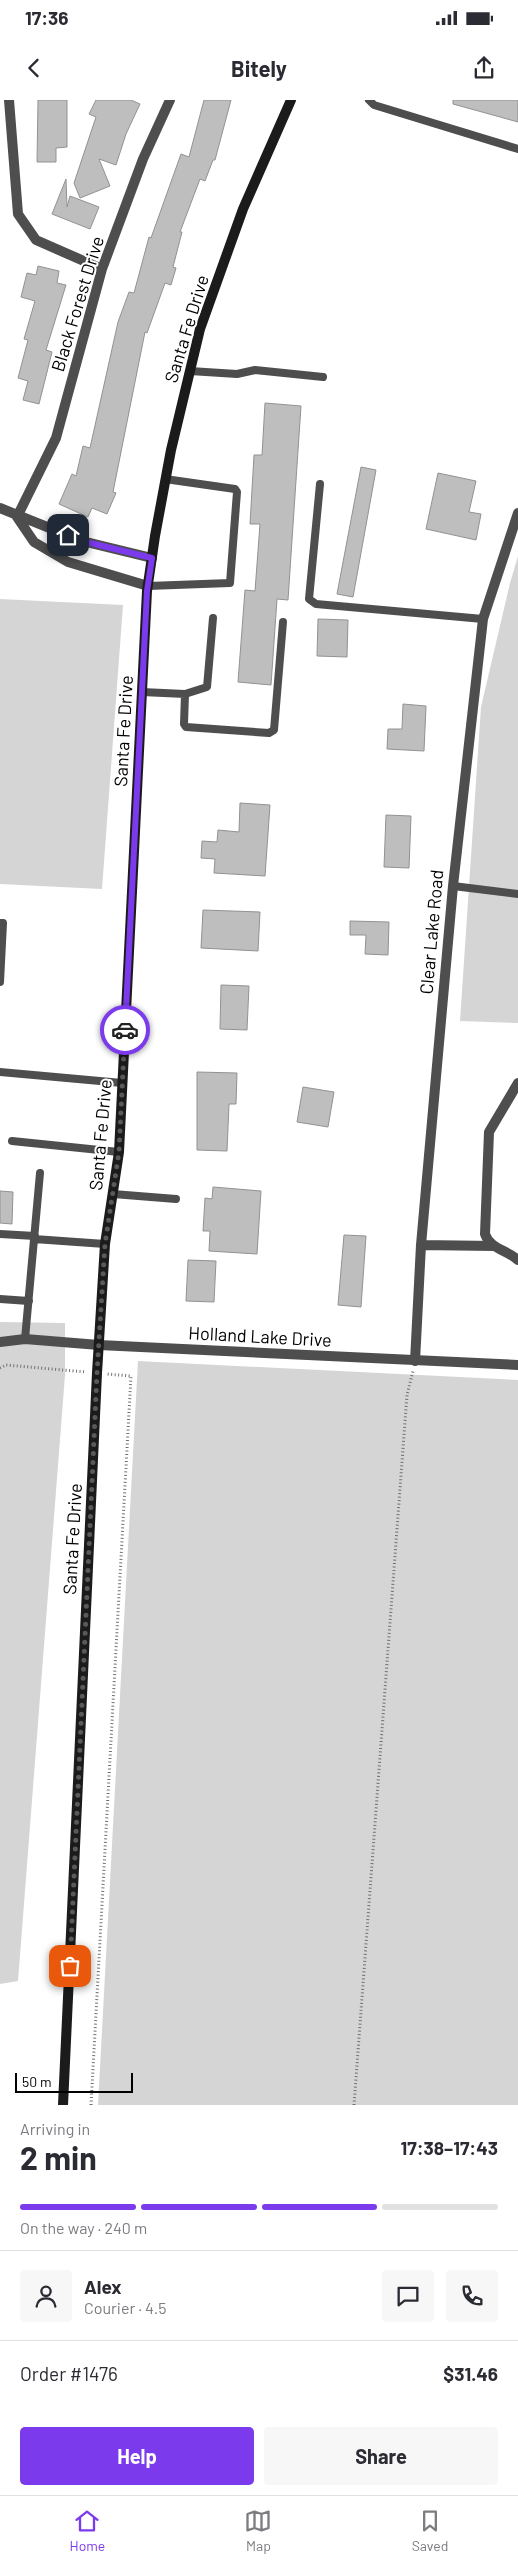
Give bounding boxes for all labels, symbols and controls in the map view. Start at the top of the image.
text: 17:36 [25,6,69,29]
icon: back [20,54,48,82]
icon: share [470,54,498,82]
text: Bitely [231,55,287,81]
street label: Black Forest Drive [46,233,108,374]
street label: Santa Fe Drive [159,272,213,385]
pin [47,514,89,556]
icon: home [54,521,82,549]
street label: Santa Fe Drive [109,675,137,787]
street label: Clear Lake Road [415,869,447,995]
courier [100,1005,150,1055]
icon: car [111,1016,139,1044]
street label: Santa Fe Drive [84,1078,116,1191]
street label: Holland Lake Drive [188,1321,332,1351]
street label: Santa Fe Drive [58,1483,86,1595]
pin [49,1945,91,1987]
icon: bag [56,1952,84,1980]
scale bar [15,2070,132,2093]
text: 50 m [22,2073,51,2090]
text: Arriving in [20,2119,90,2138]
text: 17:38–17:43 [401,2136,498,2159]
text: 2 min [20,2138,97,2176]
text: On the way · 240 m [20,2218,147,2237]
button: person [20,2270,72,2322]
button: chat [382,2270,434,2322]
button: phone [446,2270,498,2322]
text: Alex [84,2275,122,2298]
text: Courier · 4.5 [84,2298,167,2317]
text: Order #1476 [20,2362,118,2385]
text: $31.46 [443,2362,498,2385]
button: Help [20,2427,254,2485]
button: Share [264,2427,498,2485]
tab: Home [70,2507,105,2554]
tab: Map [244,2507,272,2554]
tab: Saved [412,2507,448,2554]

